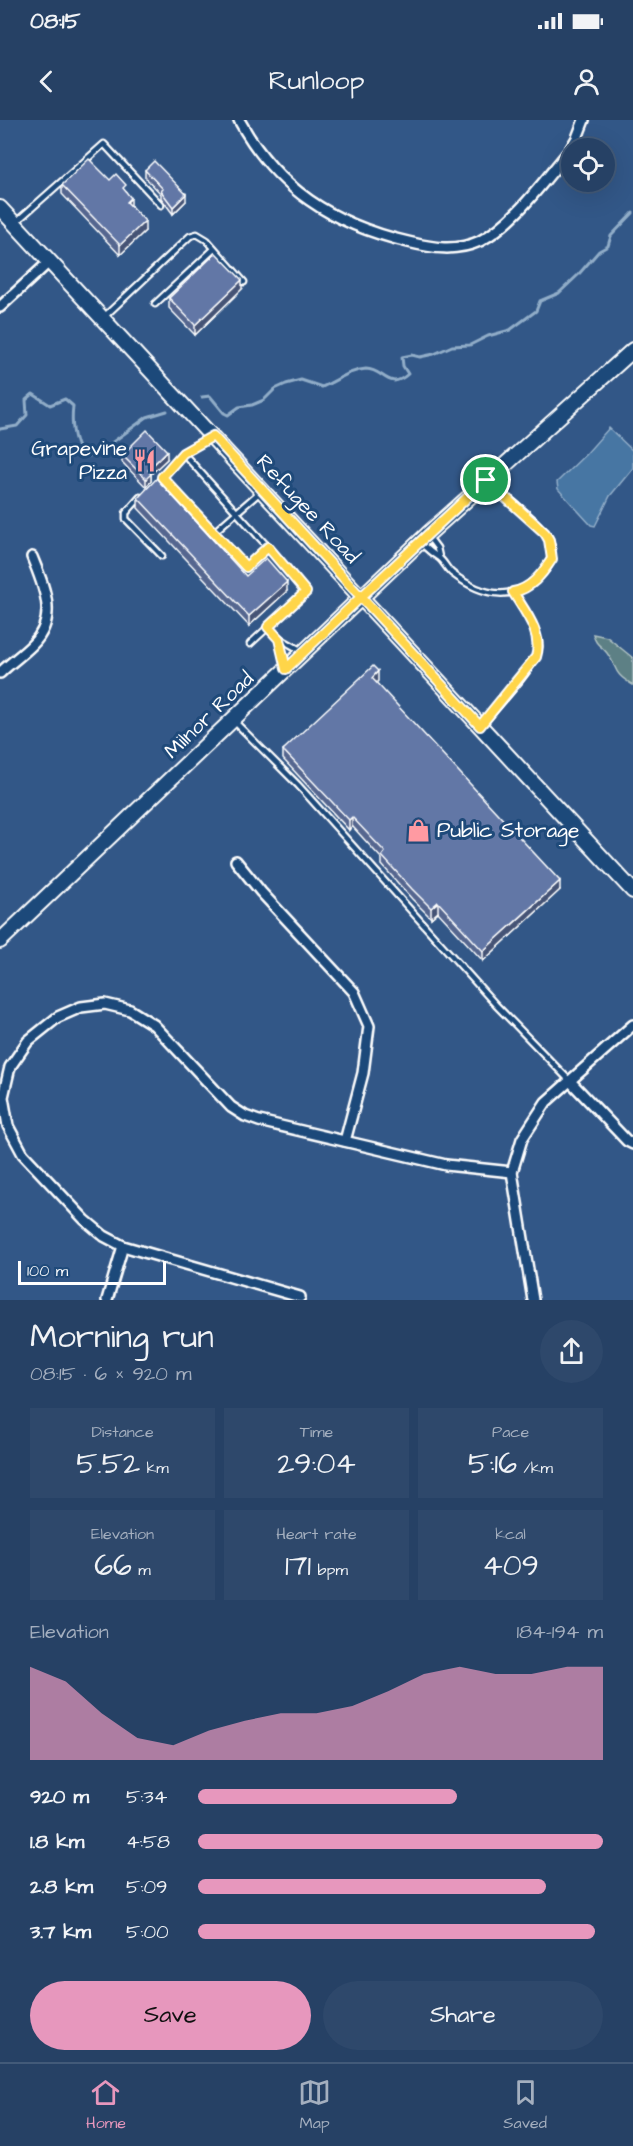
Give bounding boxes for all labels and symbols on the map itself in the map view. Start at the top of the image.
place label: Grapevine Pizza [31,434,127,487]
restaurant icon: Grapevine Pizza [132,447,158,473]
street label: Refugee Road [248,448,366,571]
pin [460,454,511,505]
street label: Milnor Road [158,665,260,765]
place label: Public Storage [437,816,579,847]
shop icon: Public Storage [406,817,432,843]
scale bar [18,1258,166,1286]

